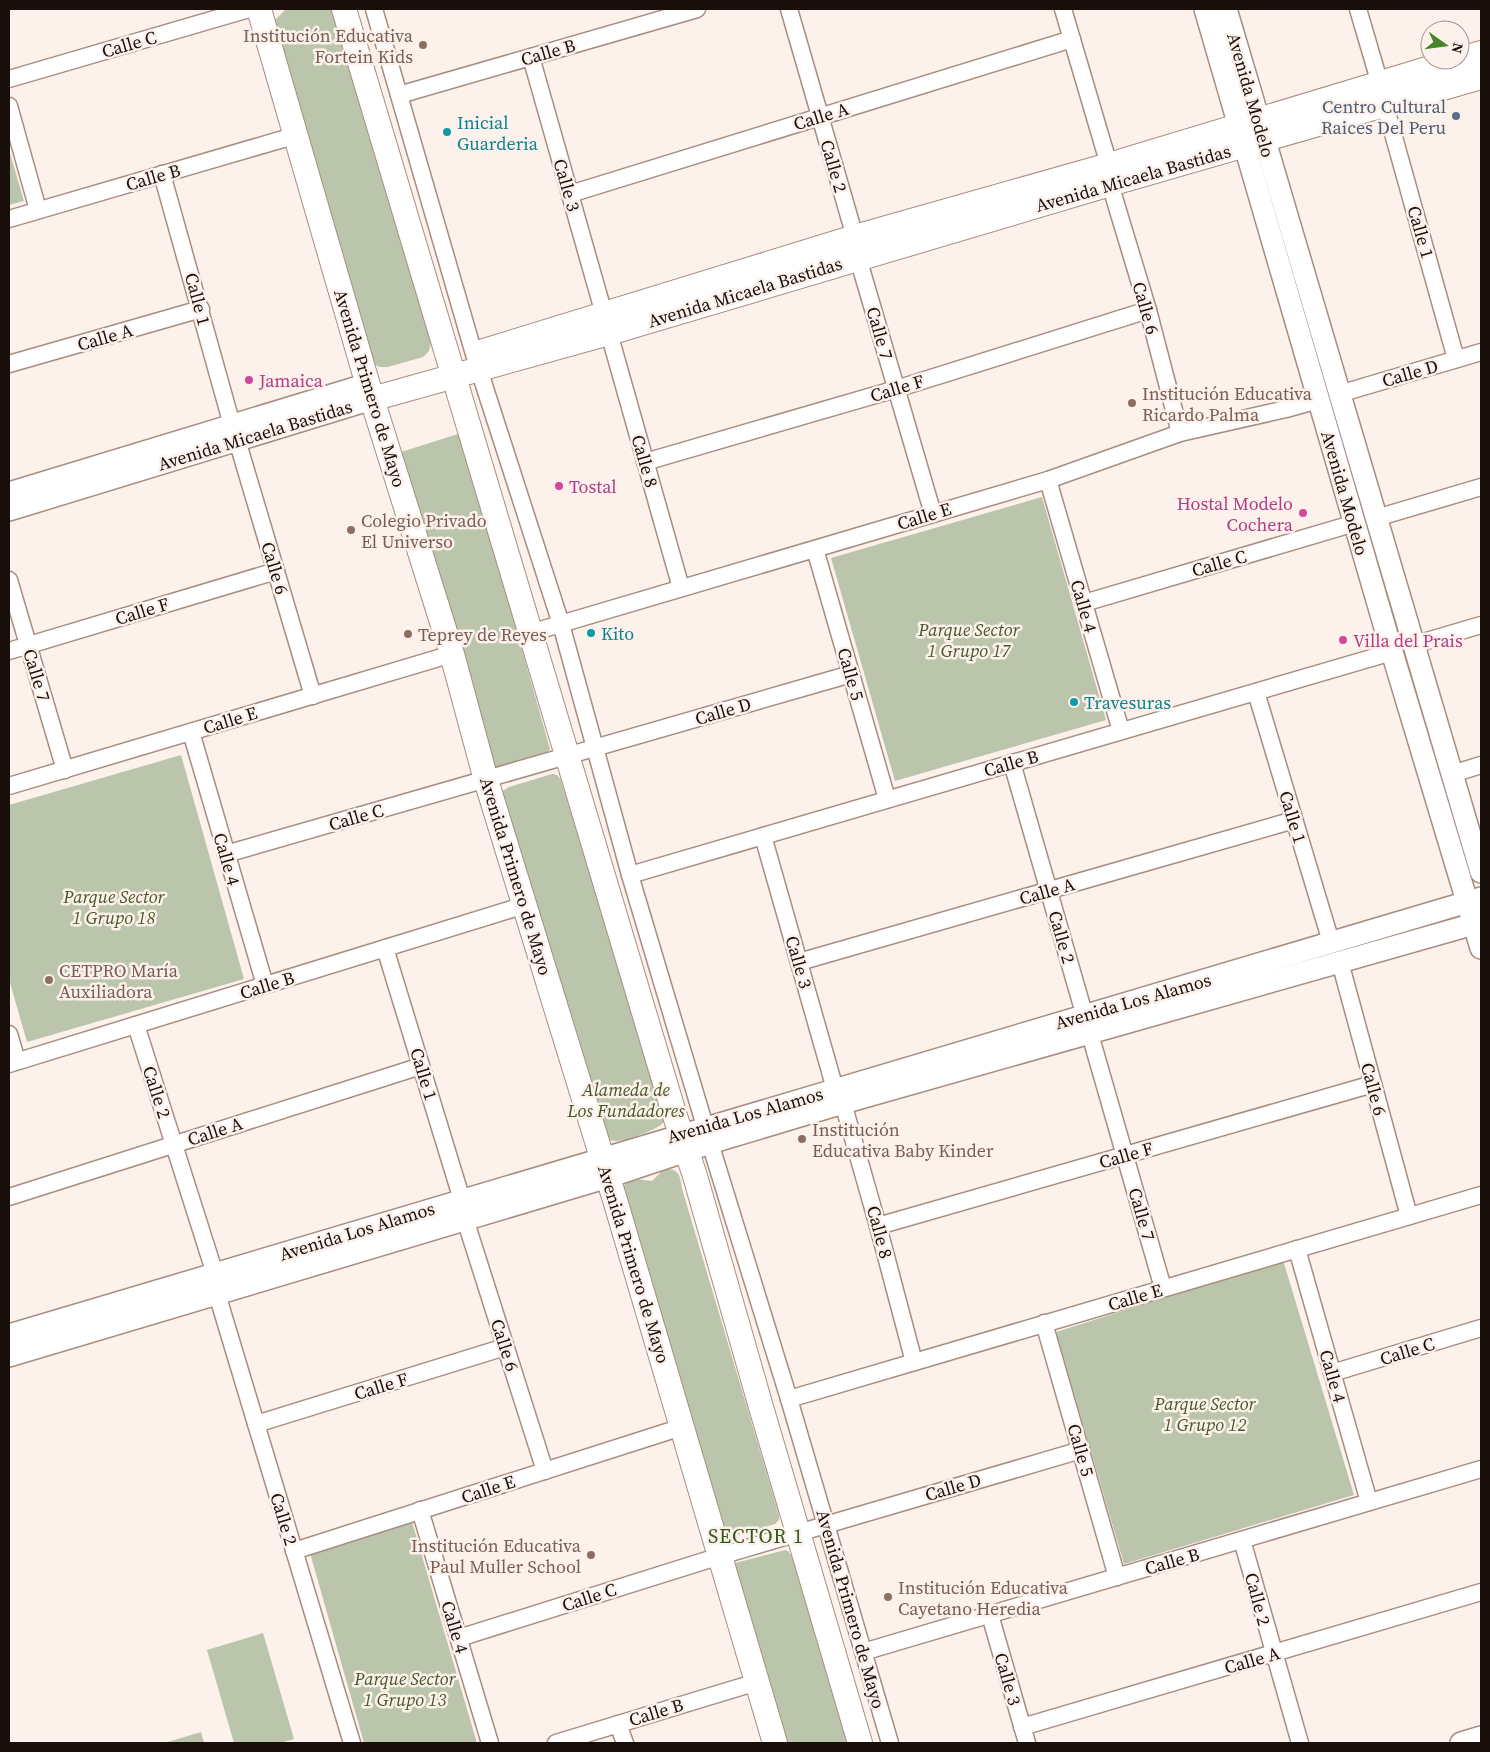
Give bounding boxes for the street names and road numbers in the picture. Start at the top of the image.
street label: Calle C [99,24,159,64]
street label: Avenida Modelo [1221,30,1281,160]
street label: Calle B [518,32,578,72]
street label: Calle A [790,96,852,136]
street label: Calle 2 [815,137,853,195]
street label: Avenida Micaela Bastidas [1032,138,1234,218]
street label: Calle 3 [548,156,586,214]
street label: Calle B [123,157,183,197]
street label: Calle 1 [1402,203,1440,261]
street label: Avenida Micaela Bastidas [645,250,845,333]
street label: Calle 1 [179,270,217,328]
street label: Calle 6 [1127,279,1165,337]
street label: Avenida Primero de Mayo [328,286,412,490]
street label: Calle 7 [861,304,899,362]
street label: Calle A [74,317,136,357]
street label: Calle D [1379,353,1441,393]
street label: Calle F [867,368,927,408]
street label: Avenida Micaela Bastidas [155,393,355,476]
street label: Avenida Modelo [1315,428,1375,558]
street label: Calle 8 [626,432,664,490]
street label: Calle E [894,496,954,536]
street label: Calle 6 [255,539,295,597]
street label: Calle C [1189,543,1249,583]
street label: Calle 4 [1065,577,1103,635]
street label: Calle F [112,591,172,631]
street label: Calle 5 [832,645,870,703]
street label: Calle 7 [17,646,57,704]
street label: Calle D [692,691,754,731]
street label: Calle E [200,700,260,740]
street label: Calle B [981,743,1041,783]
street label: Avenida Primero de Mayo [474,774,558,978]
street label: Calle 1 [1273,788,1313,846]
street label: Calle C [326,797,386,837]
street label: Calle 4 [208,830,246,888]
street label: Calle A [1016,871,1078,911]
street label: Calle 2 [1043,908,1081,966]
street label: Calle 3 [780,933,818,991]
street label: Calle B [237,965,297,1005]
street label: Avenida Los Alamos [1052,967,1214,1035]
street label: Calle 1 [404,1045,444,1103]
street label: Calle 6 [1355,1060,1393,1118]
street label: Calle 2 [137,1063,177,1121]
street label: Avenida Los Alamos [664,1081,826,1149]
street label: Calle A [184,1110,246,1152]
street label: Calle F [1096,1135,1156,1175]
street label: Avenida Primero de Mayo [592,1162,676,1366]
street label: Calle 7 [1123,1185,1161,1243]
street label: Avenida Los Alamos [276,1195,438,1267]
street label: Calle 8 [861,1203,899,1261]
street label: Calle E [1105,1277,1165,1317]
street label: Calle 6 [485,1316,525,1374]
street label: Calle C [1377,1331,1437,1371]
street label: Calle 4 [1314,1347,1352,1405]
street label: Calle F [351,1366,411,1406]
street label: Calle 5 [1062,1421,1100,1479]
street label: Calle D [922,1467,984,1507]
street label: Calle E [458,1468,518,1509]
street label: Calle 2 [264,1490,304,1548]
street label: Avenida Primero de Mayo [811,1507,891,1712]
street label: Calle B [1142,1541,1202,1581]
street label: Calle 2 [1239,1570,1277,1628]
street label: Calle C [559,1576,619,1618]
street label: Calle 4 [435,1598,475,1656]
street label: Calle A [1221,1640,1283,1680]
street label: Calle 3 [989,1650,1027,1708]
street label: Calle B [626,1692,686,1732]

